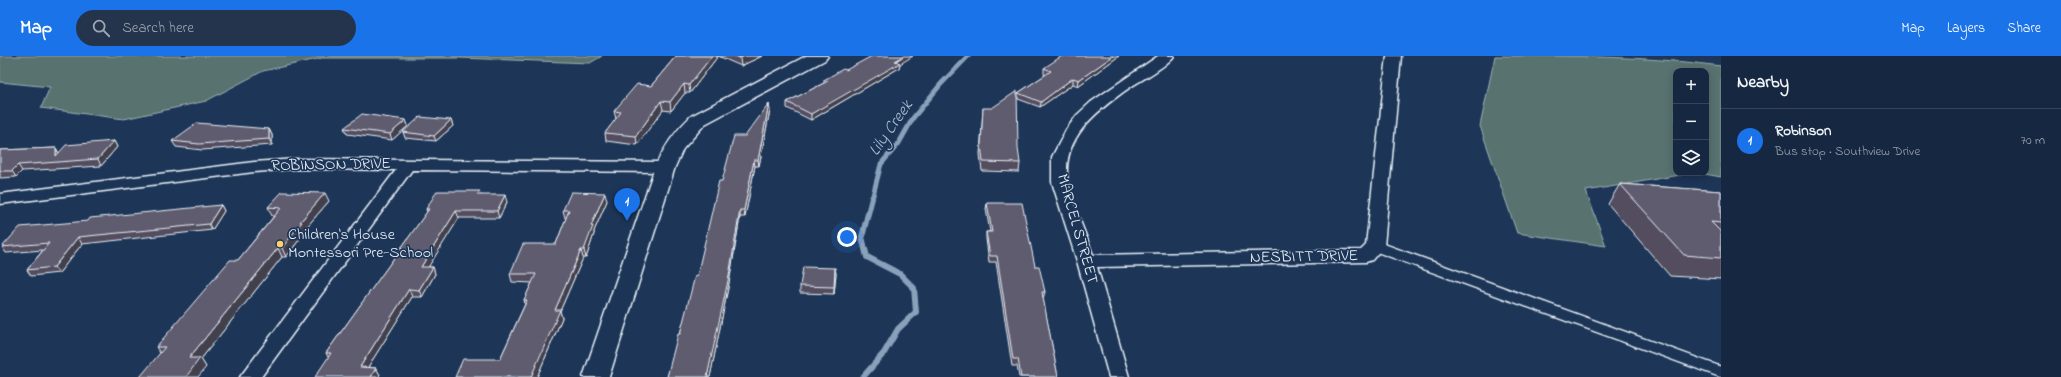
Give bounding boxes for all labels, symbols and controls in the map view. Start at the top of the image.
search box [76,10,356,46]
text: Map [20,15,52,42]
icon: search [90,17,112,39]
text: Search here [122,17,194,39]
text: Map [1901,18,1925,39]
text: Layers [1947,18,1985,39]
text: Share [2007,18,2041,39]
map controls [1673,68,1709,176]
button: + [1673,68,1709,104]
text: Nearby [1737,70,1789,95]
water label: Lily Creek [863,94,921,162]
button: − [1673,104,1709,140]
text: Robinson [1775,120,1832,142]
text: 1 [1748,131,1752,150]
text: 70 m [2021,131,2045,150]
button: layers [1673,140,1709,176]
text: Bus stop · Southview Drive [1775,142,1920,161]
street label: ROBINSON DRIVE [271,152,391,178]
street label: MARCEL STREET [1050,171,1104,287]
pin: 1 [614,188,640,221]
place label: Children's House Montessori Pre-School [288,223,433,265]
your location [837,227,857,247]
marker: Children's House Montessori Pre-School [275,239,285,249]
street label: NESBITT DRIVE [1250,244,1358,270]

